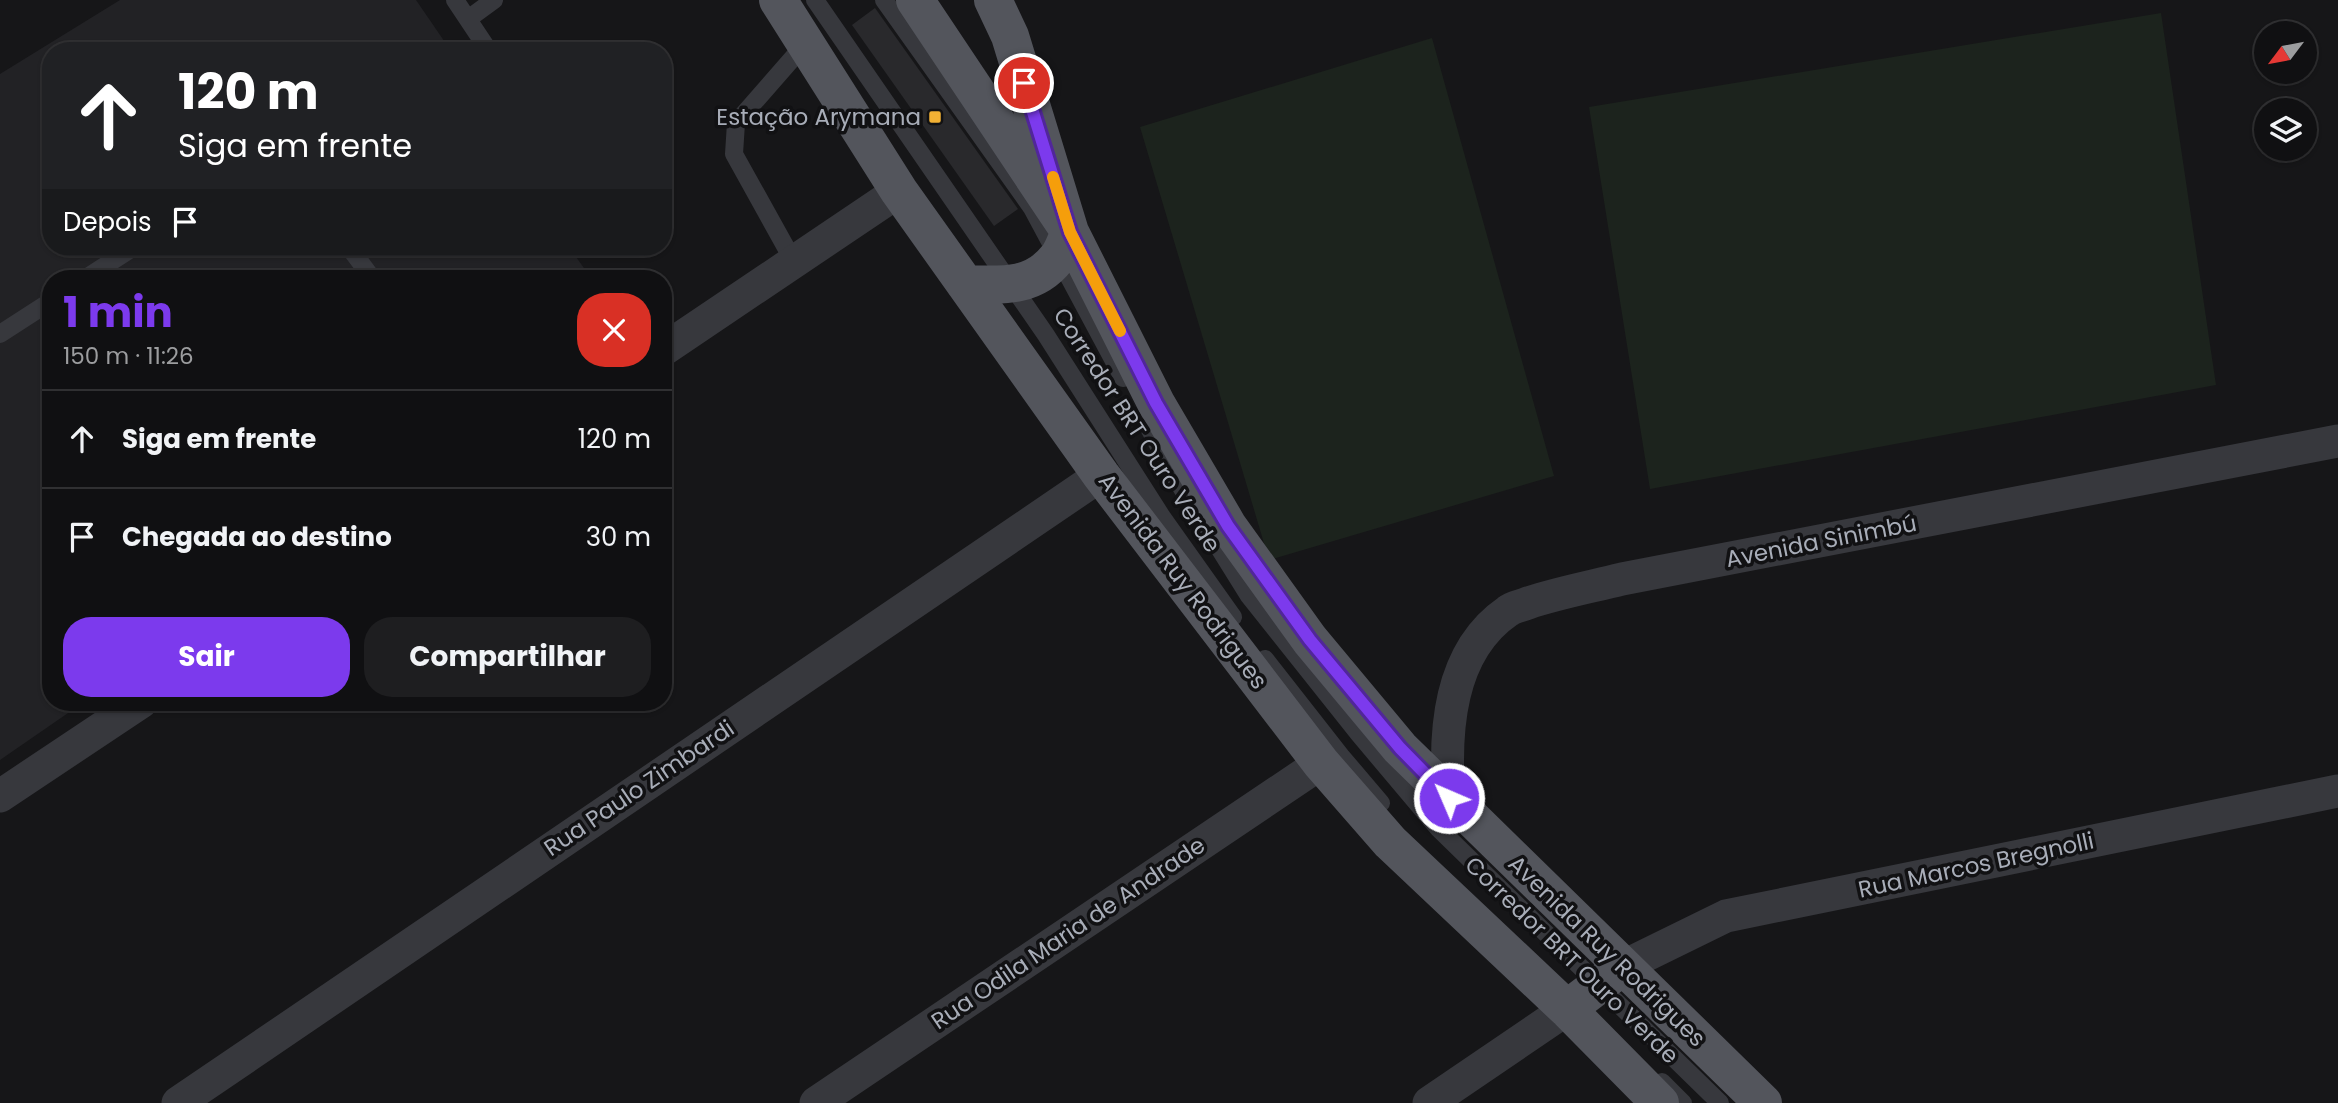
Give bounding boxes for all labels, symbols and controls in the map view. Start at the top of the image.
north arrow [2254,21,2317,84]
map controls [2254,21,2317,161]
pin [994,53,1054,113]
text: 120 m [178,58,319,126]
icon: arrive [1005,64,1043,102]
icon: ahead [63,70,154,161]
button: layers [2254,98,2317,161]
place label: Estação Arymana [716,101,921,133]
marker: Estação Arymana [927,109,943,125]
text: Siga em frente [178,123,412,168]
icon: arrive [166,203,204,241]
text: Depois [63,204,152,240]
text: 1 min [63,283,173,342]
button: close [577,293,651,367]
street label: Corredor BRT Ouro Verde [1046,301,1228,559]
text: 150 m · 11:26 [63,340,194,372]
icon: ahead [63,420,101,458]
text: Siga em frente [122,421,316,457]
text: 120 m [578,421,651,457]
street label: Avenida Ruy Rodrigues [1091,466,1275,696]
street label: Avenida Sinimbú [1723,507,1919,575]
icon: arrive [63,518,101,556]
text: Chegada ao destino [122,519,392,555]
text: 30 m [586,519,651,555]
button: Sair [63,617,350,697]
button: Compartilhar [364,617,651,697]
street label: Rua Paulo Zimbardi [538,712,740,864]
position arrow [1412,761,1486,835]
street label: Rua Marcos Bregnolli [1855,824,2097,906]
street label: Rua Odila Maria de Andrade [925,829,1211,1037]
street label: Avenida Ruy Rodrigues [1501,848,1713,1054]
street label: Corredor BRT Ouro Verde [1458,849,1686,1071]

